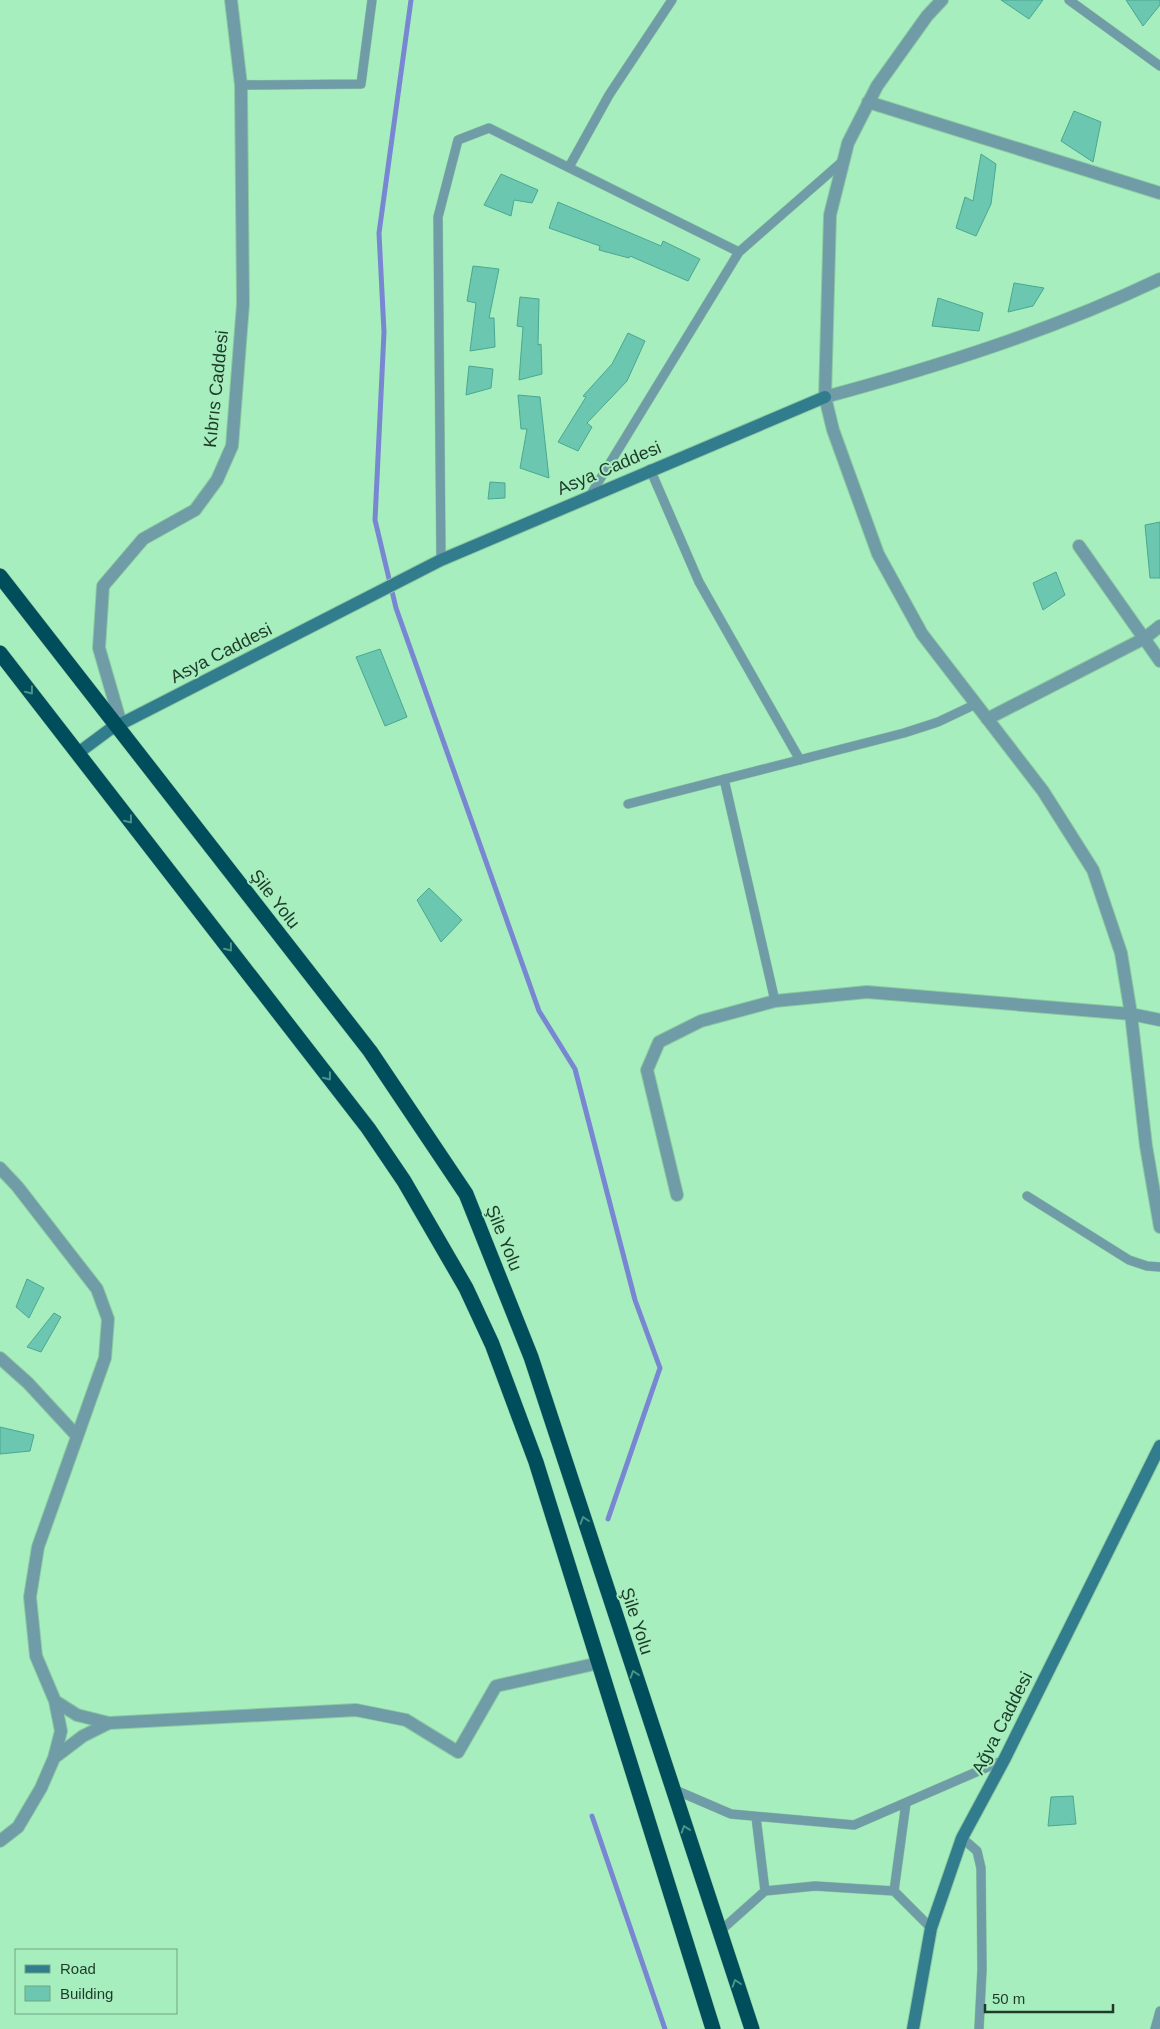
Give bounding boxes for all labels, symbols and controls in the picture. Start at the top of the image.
street label: Kıbrıs Caddesi [200,329,232,449]
street label: Asya Caddesi [554,437,664,499]
street label: Asya Caddesi [167,619,275,687]
one-way arrow [24,685,33,695]
one-way arrow [124,814,133,823]
street label: Şile Yolu [246,866,304,932]
one-way arrow [223,942,231,951]
one-way arrow [323,1071,331,1080]
street label: Şile Yolu [482,1202,526,1274]
one-way arrow [580,1516,590,1524]
street label: Şile Yolu [617,1585,657,1657]
street label: Ağva Caddesi [968,1669,1036,1777]
one-way arrow [630,1671,640,1679]
one-way arrow [680,1825,690,1833]
legend [15,1949,178,2014]
text: Road [60,1960,96,1977]
one-way arrow [732,1979,742,1987]
scale bar [985,1982,1112,2014]
text: Building [60,1985,113,2002]
text: 50 m [992,1990,1025,2007]

